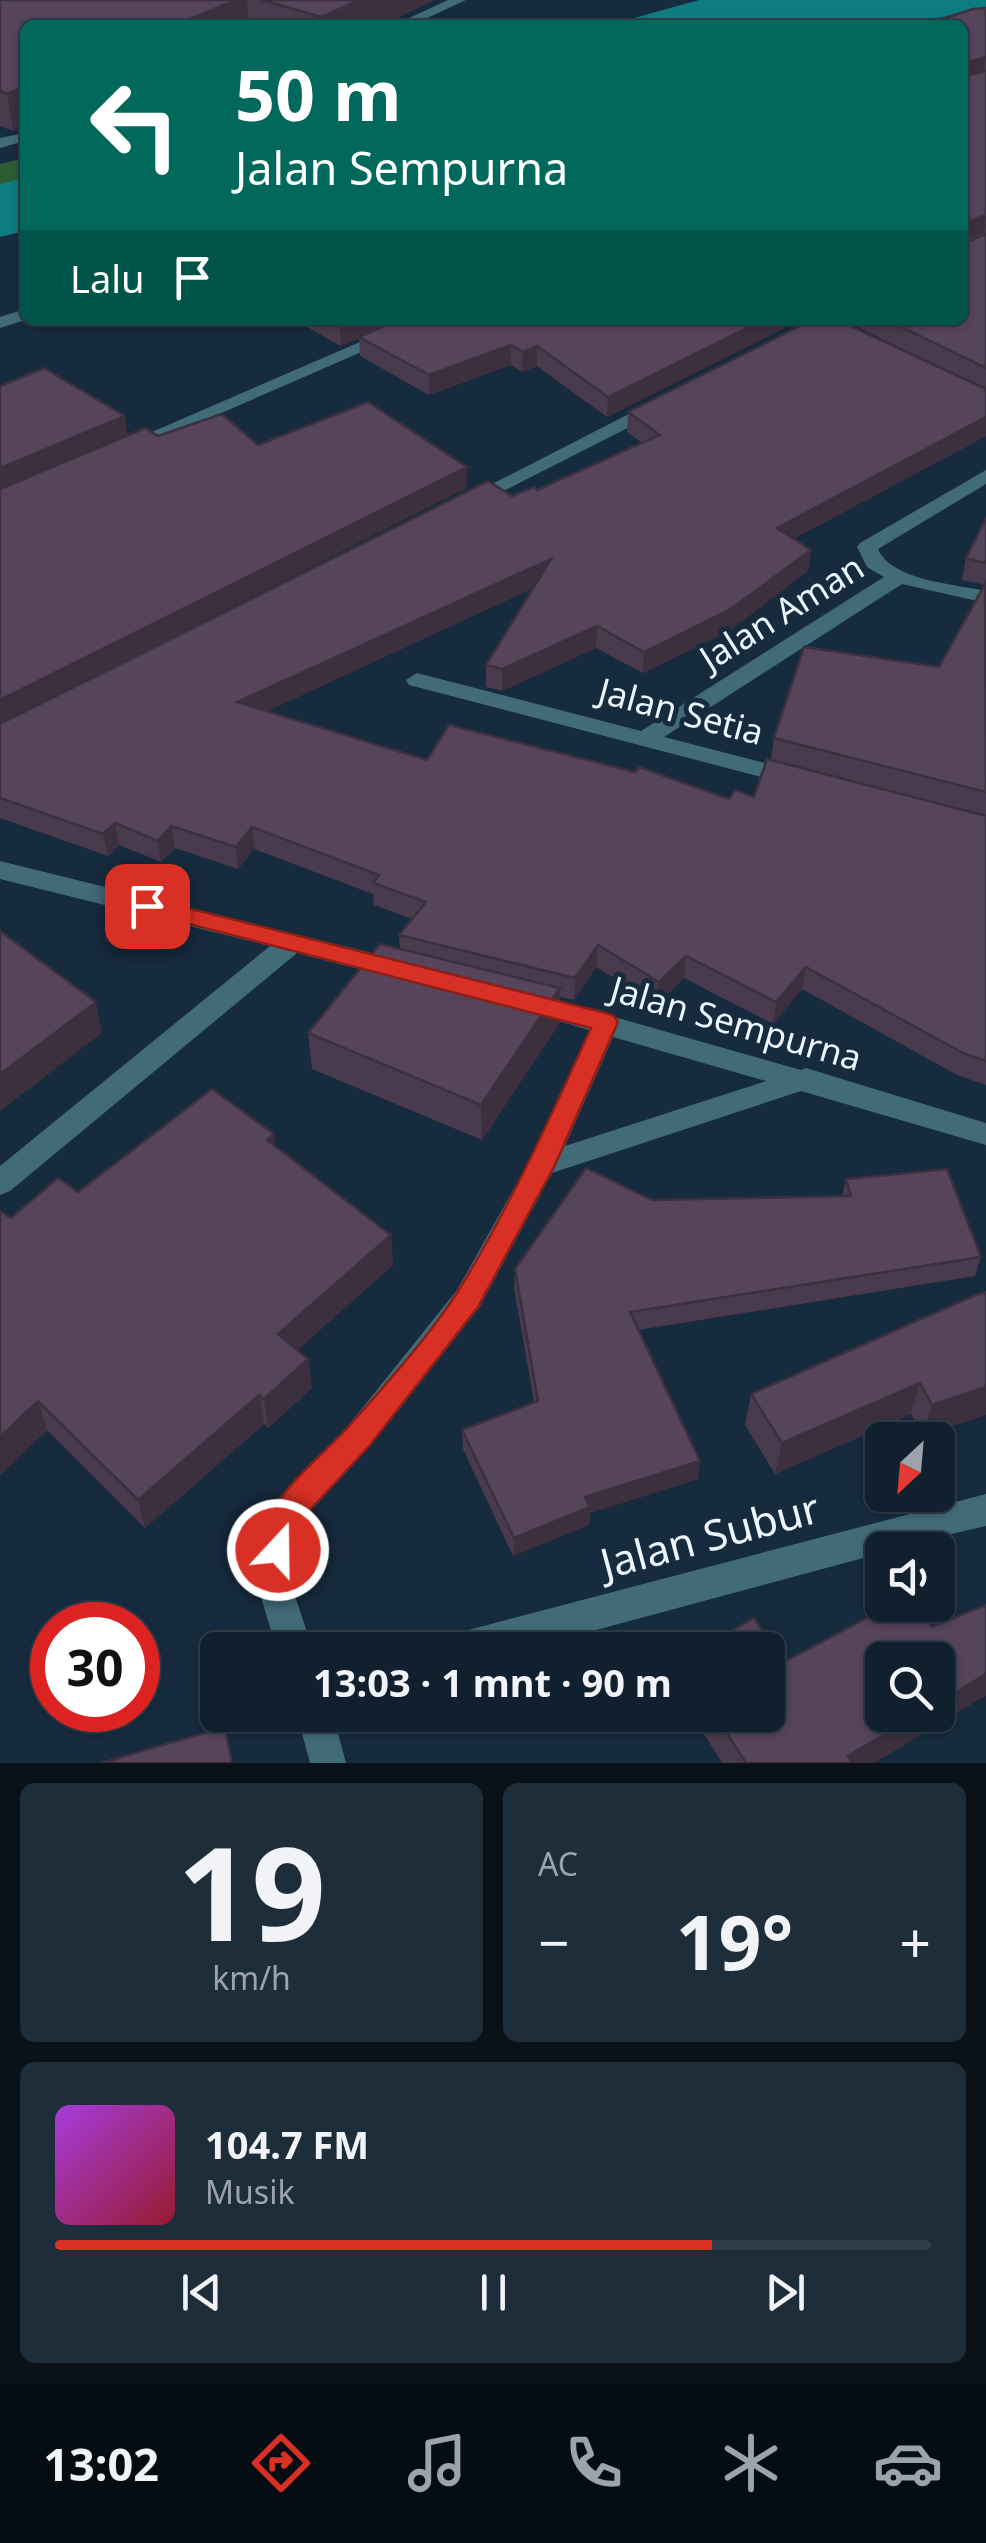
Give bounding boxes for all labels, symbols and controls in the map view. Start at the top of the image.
text: 50 m [235,46,402,142]
icon: left [70,60,200,190]
text: Jalan Sempurna [235,137,568,198]
icon: arrive [165,250,220,305]
text: Lalu [70,252,145,304]
street label: Jalan Aman [688,543,872,682]
street label: Jalan Setia [591,665,769,755]
pin [105,864,190,949]
icon: arrive [120,879,175,934]
street label: Jalan Sempurna [602,963,867,1081]
north arrow [865,1422,955,1512]
map controls [865,1422,955,1732]
street label: Jalan Subur [590,1478,825,1592]
position arrow [226,1498,330,1602]
button: sound [865,1532,955,1622]
speed limit sign: 30 [30,1602,160,1732]
button: search [865,1642,955,1732]
text: 13:03 · 1 mnt · 90 m [313,1656,672,1708]
text: 19 [177,1802,326,1979]
text: AC [538,1842,578,1885]
text: 19° [676,1890,793,1992]
text: − [538,1904,569,1979]
text: + [900,1904,931,1979]
text: km/h [212,1956,291,1999]
text: 104.7 FM [205,2118,369,2170]
text: Musik [205,2170,294,2213]
icon: previous [174,2265,229,2320]
icon: pause [466,2265,521,2320]
icon: next [758,2265,813,2320]
icon: directions [246,2428,316,2498]
icon: music [402,2428,472,2498]
icon: phone [559,2428,629,2498]
icon: climate [716,2428,786,2498]
icon: car [873,2428,943,2498]
text: 13:02 [43,2433,159,2494]

